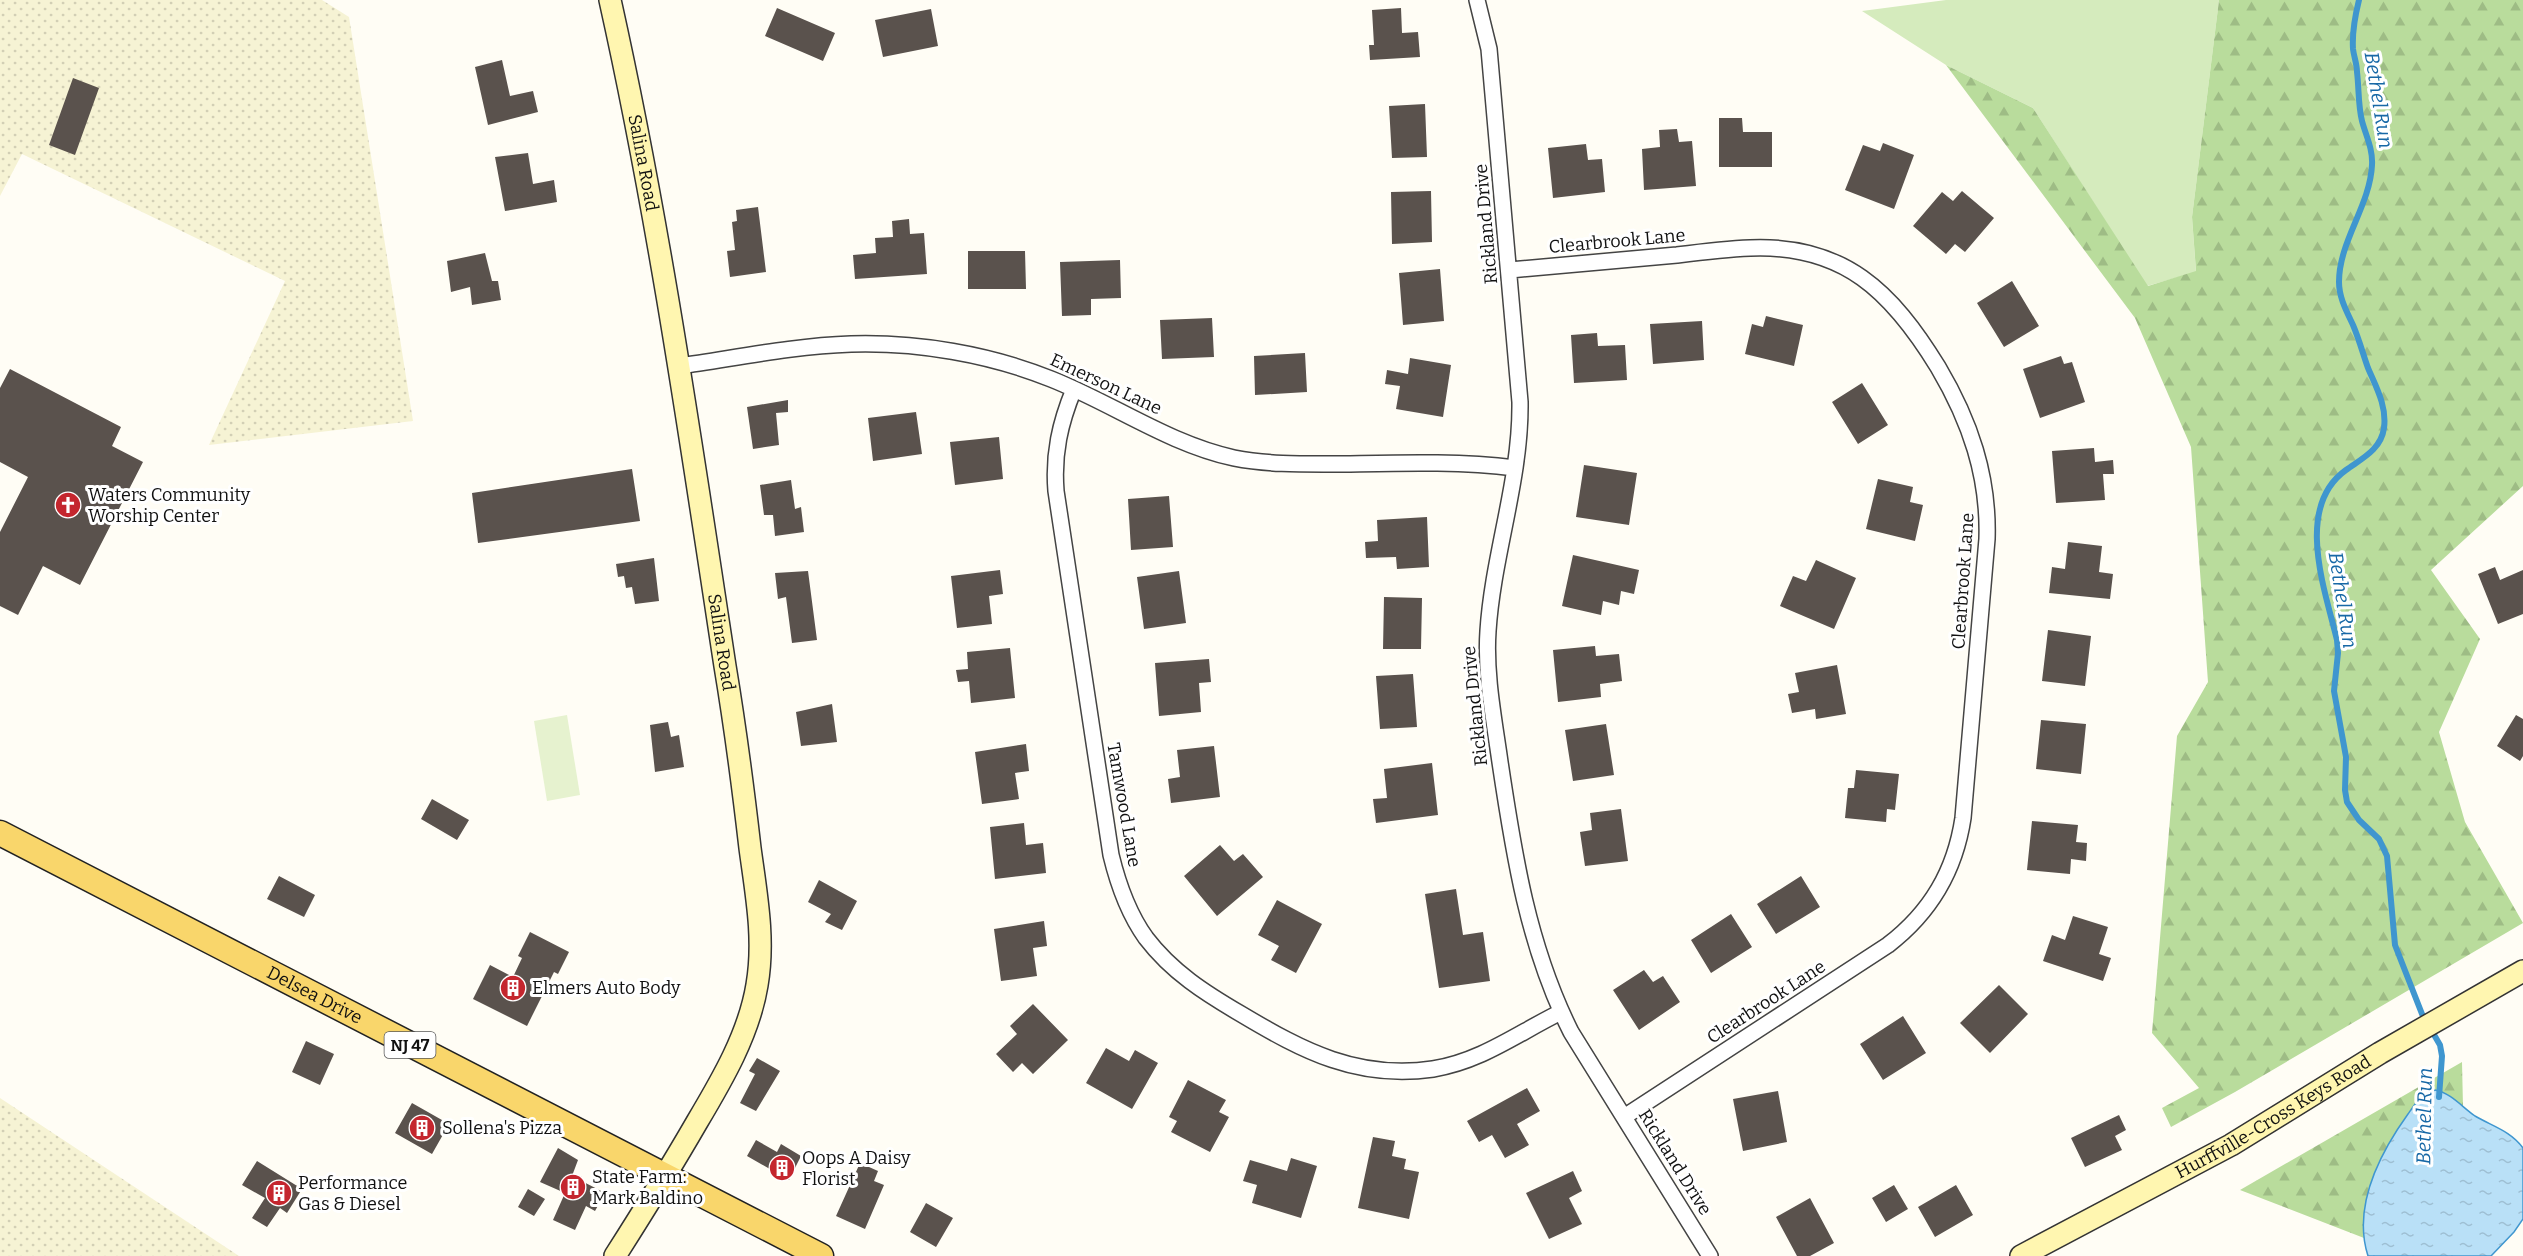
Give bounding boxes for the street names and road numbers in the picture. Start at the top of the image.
street label: Salina Road [623,112,663,213]
street label: Rickland Drive [1470,163,1502,285]
street label: Clearbrook Lane [1548,224,1686,258]
street label: Emerson Lane [1047,349,1165,419]
street label: Clearbrook Lane [1947,512,1979,650]
street label: Salina Road [703,592,740,693]
street label: Rickland Drive [1458,645,1492,767]
street label: Tamwood Lane [1102,741,1146,869]
street label: Clearbrook Lane [1703,956,1829,1048]
street label: Delsea Drive [263,961,366,1029]
road number: NJ 47 [384,1032,436,1058]
street label: Hurffville-Cross Keys Road [2172,1050,2375,1183]
street label: Rickland Drive [1634,1105,1716,1219]

